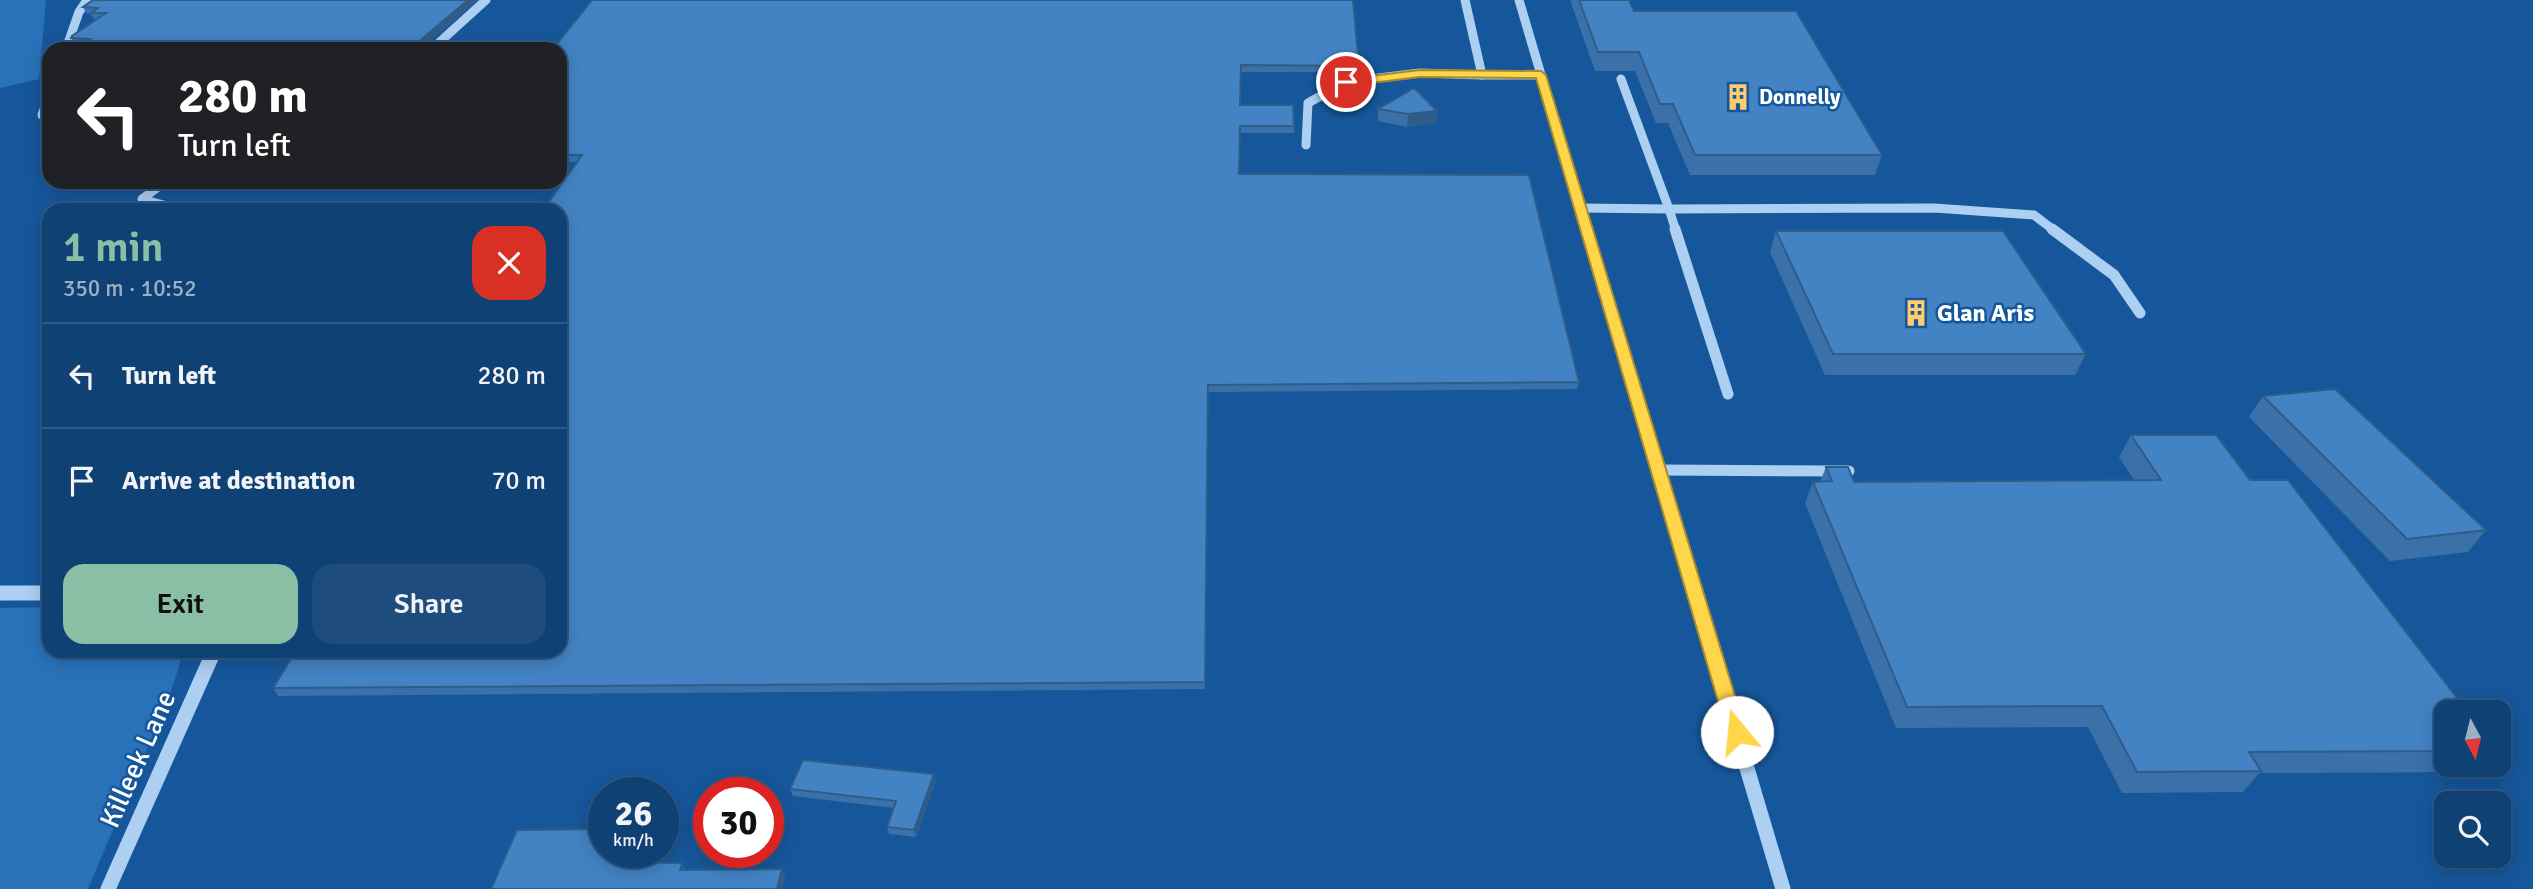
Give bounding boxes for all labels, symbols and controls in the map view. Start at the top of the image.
pin [1316,52,1376,112]
icon: arrive [1327,63,1365,101]
text: 280 m [178,66,308,126]
icon: left [63,70,154,161]
building icon: Donnelly [1723,82,1753,112]
place label: Donnelly [1759,84,1841,110]
text: Turn left [178,126,291,165]
text: 1 min [63,222,164,273]
button: close [472,226,546,300]
text: 350 m · 10:52 [63,274,197,303]
building icon: Glan Aris [1901,298,1931,328]
place label: Glan Aris [1937,298,2034,328]
icon: left [63,357,101,395]
text: Turn left [122,360,216,392]
text: 280 m [477,360,546,392]
icon: arrive [63,462,101,500]
text: Arrive at destination [122,465,355,497]
text: 70 m [491,465,546,497]
button: Exit [63,564,298,644]
button: Share [312,564,546,644]
street label: Killeek Lane [93,686,183,833]
position arrow [1700,695,1774,769]
north arrow [2434,700,2511,777]
map controls [2434,700,2511,868]
speed limit sign: 30 [693,777,784,868]
button: search [2434,791,2511,868]
text: 26 [615,792,652,835]
text: km/h [613,829,654,851]

